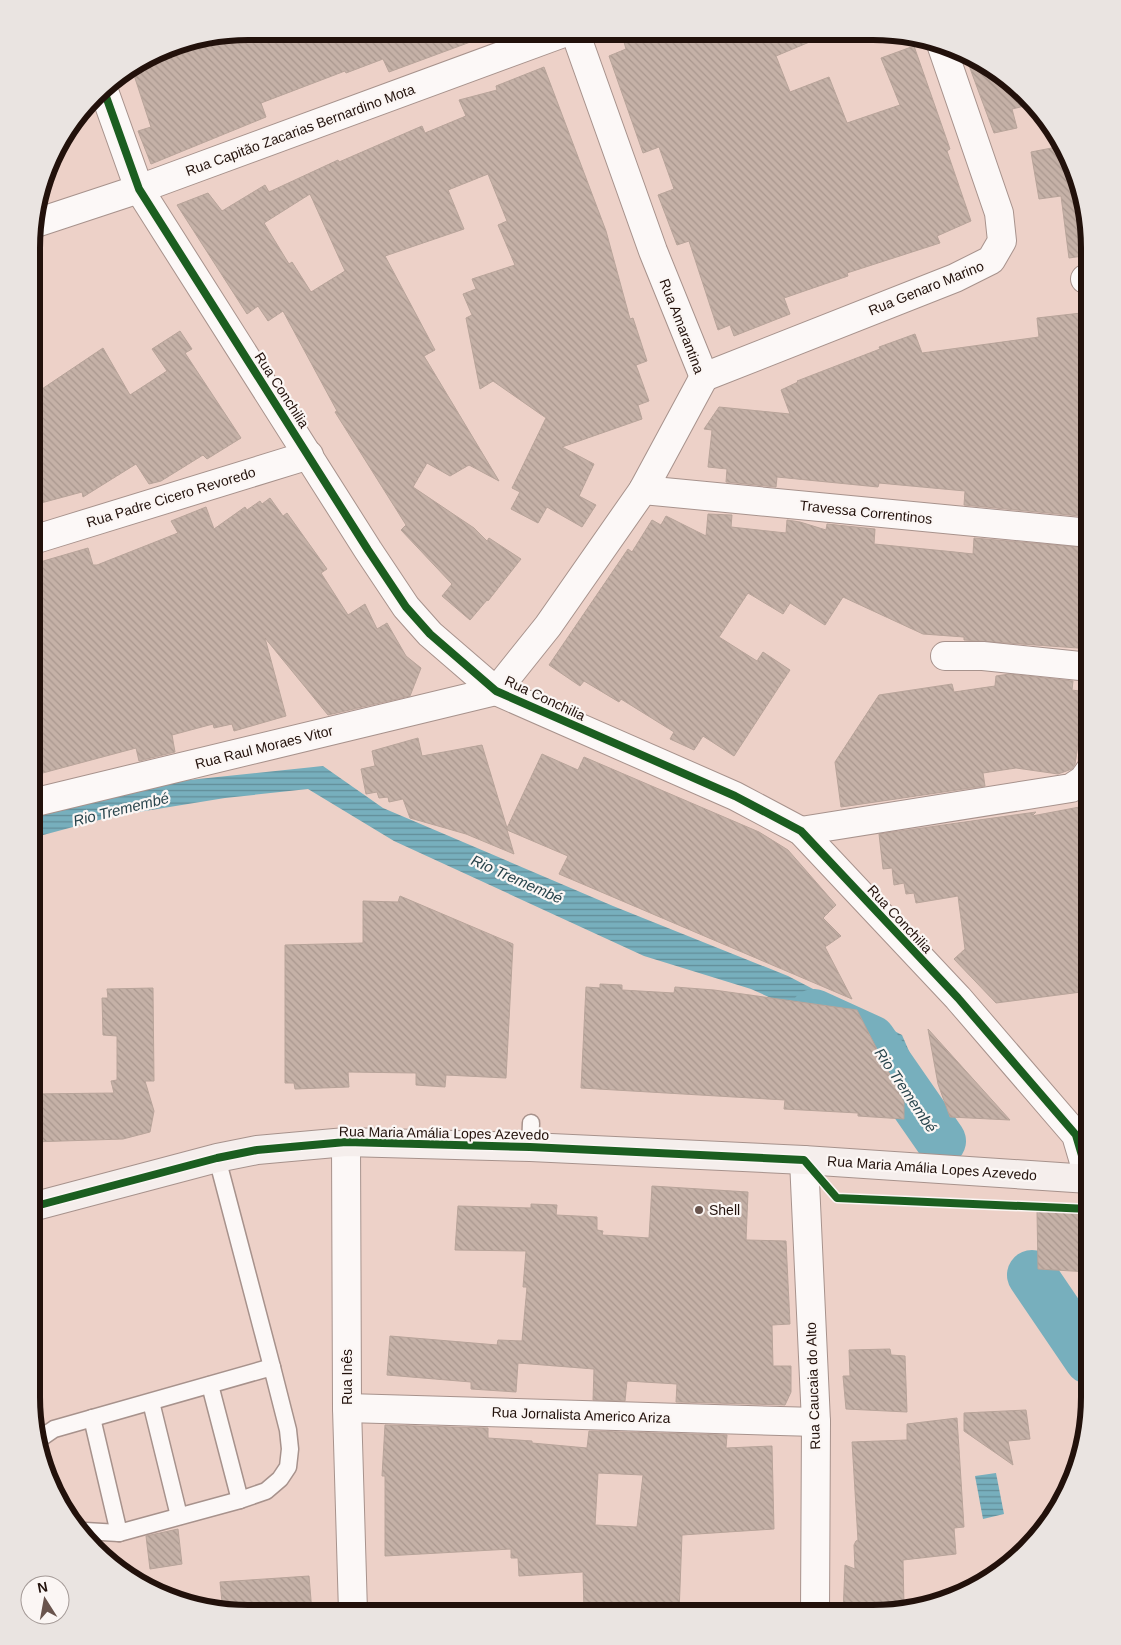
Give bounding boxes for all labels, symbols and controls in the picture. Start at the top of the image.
street label: Rua Capitão Zacarias Bernardino Mota [183,81,417,179]
street label: Rua Genaro Marino [866,257,986,318]
street label: Rua Amarantina [657,276,708,376]
street label: Rua Conchilia [252,349,313,431]
street label: Rua Padre Cicero Revoredo [85,464,258,530]
street label: Travessa Correntinos [799,497,933,527]
street label: Rua Conchilia [502,672,588,724]
street label: Rua Raul Moraes Vitor [193,722,335,772]
water label: Rio Tremembé [71,789,171,829]
water label: Rio Tremembé [469,851,565,907]
street label: Rua Conchilia [864,882,936,956]
water label: Rio Tremembé [872,1045,940,1135]
street label: Rua Maria Amália Lopes Azevedo [339,1123,549,1143]
street label: Rua Maria Amália Lopes Azevedo [827,1153,1038,1183]
place label: Shell [709,1202,740,1218]
marker: Shell [693,1204,705,1216]
street label: Rua Caucaia do Alto [803,1322,823,1450]
street label: Rua Inês [339,1349,355,1405]
street label: Rua Jornalista Americo Ariza [491,1404,671,1426]
north arrow [20,1575,70,1625]
text: N [36,1578,49,1596]

